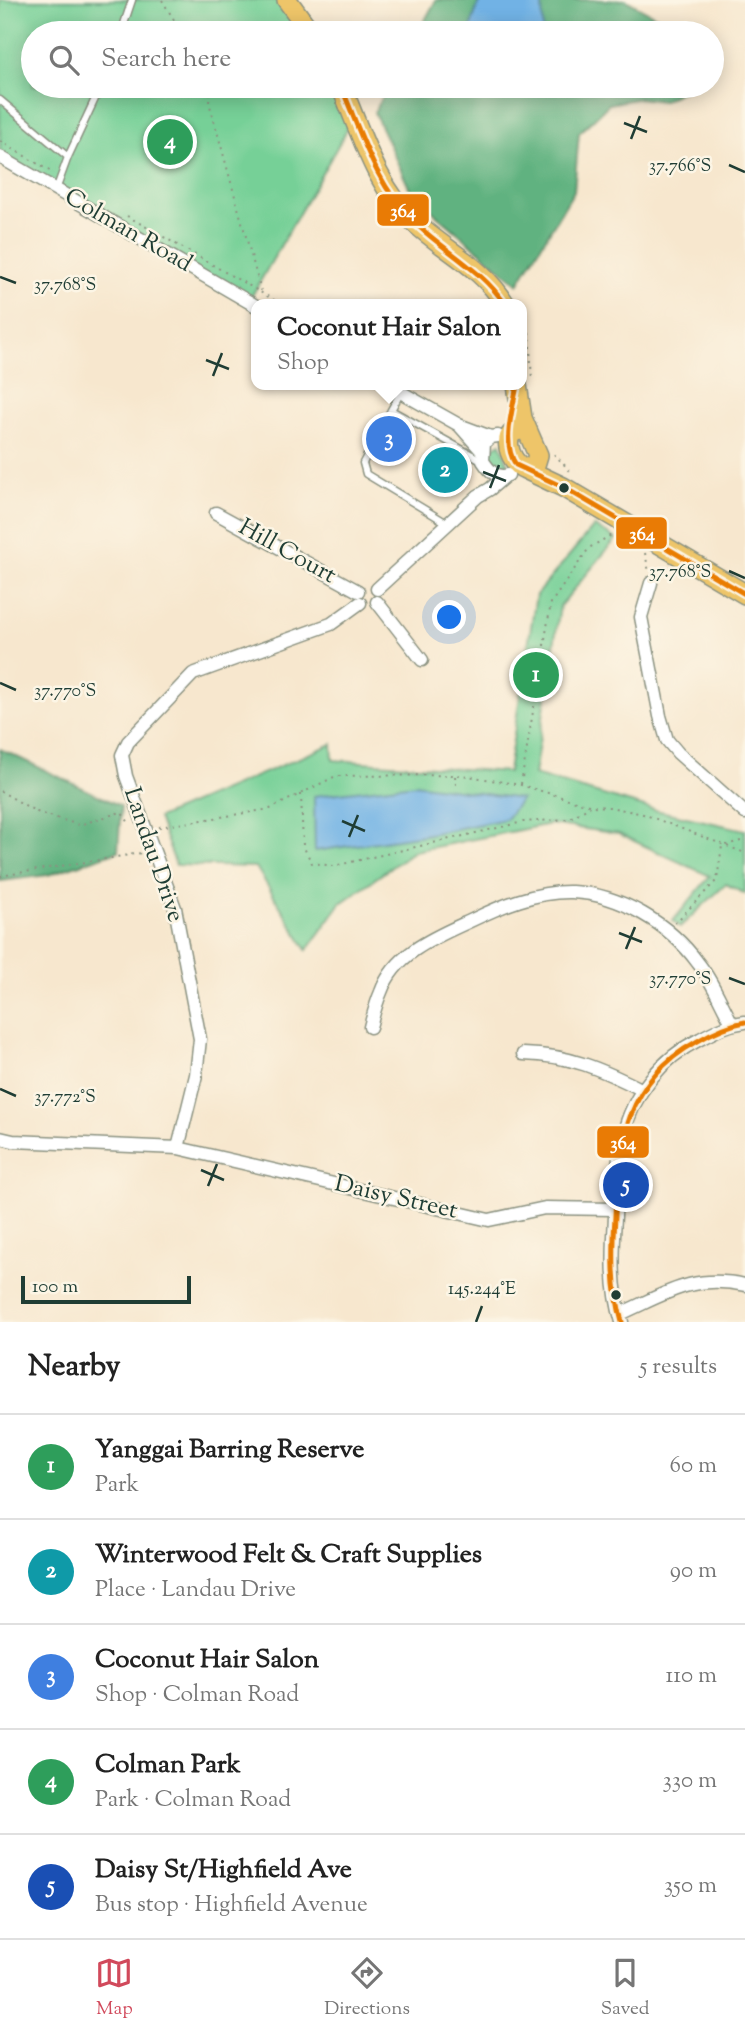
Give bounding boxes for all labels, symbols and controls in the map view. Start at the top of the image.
search box [21,21,724,98]
icon: search [45,41,83,79]
text: Search here [101,41,231,78]
pin: 4 [147,116,193,168]
text: 37.766°S [649,154,711,180]
street label: Colman Road [58,181,199,282]
line badge: 364 [376,193,430,227]
text: 364 [390,199,417,226]
text: 37.768°S [34,273,96,299]
popup [251,299,527,390]
text: Coconut Hair Salon [277,310,501,347]
text: Shop [277,347,329,380]
pin: 3 [366,413,412,465]
pin: 2 [422,444,468,496]
unlabelled marker [557,481,571,495]
street label: Hill Court [232,511,342,593]
line badge: 364 [615,516,668,550]
text: 364 [629,522,656,549]
text: 37.768°S [649,560,711,586]
your location [432,600,466,634]
pin: 1 [513,649,559,701]
text: 37.770°S [34,679,96,705]
street label: Landau Drive [114,783,192,927]
text: 37.770°S [649,967,711,993]
text: 37.772°S [34,1085,96,1111]
line badge: 364 [596,1125,650,1159]
text: 364 [610,1131,637,1158]
pin: 5 [603,1159,649,1211]
street label: Daisy Street [331,1167,461,1229]
scale bar [21,1273,191,1305]
text: 100 m [32,1274,78,1301]
text: 145.244°E [448,1277,516,1303]
unlabelled marker [609,1288,623,1302]
text: Nearby [28,1346,120,1389]
text: 5 results [640,1351,717,1384]
text: Yanggai Barring Reserve [95,1432,364,1469]
text: 1 [47,1450,55,1483]
text: 60 m [669,1450,717,1483]
text: Park [95,1469,139,1502]
text: Winterwood Felt & Craft Supplies [95,1537,482,1574]
text: 2 [46,1555,56,1588]
text: 90 m [670,1555,717,1588]
text: Place · Landau Drive [95,1574,296,1607]
text: Coconut Hair Salon [95,1642,319,1679]
text: 3 [46,1660,56,1693]
text: 110 m [666,1660,717,1693]
text: Shop · Colman Road [95,1679,299,1712]
text: Colman Park [95,1747,241,1784]
text: 4 [45,1765,57,1798]
text: 330 m [663,1765,717,1798]
text: Park · Colman Road [95,1784,291,1817]
text: Daisy St/Highfield Ave [95,1852,352,1889]
text: 5 [47,1870,55,1903]
text: 350 m [664,1870,717,1903]
text: Bus stop · Highfield Avenue [95,1889,368,1922]
tab: Map [95,1954,133,2023]
tab: Directions [324,1954,410,2023]
tab: Saved [601,1954,650,2023]

